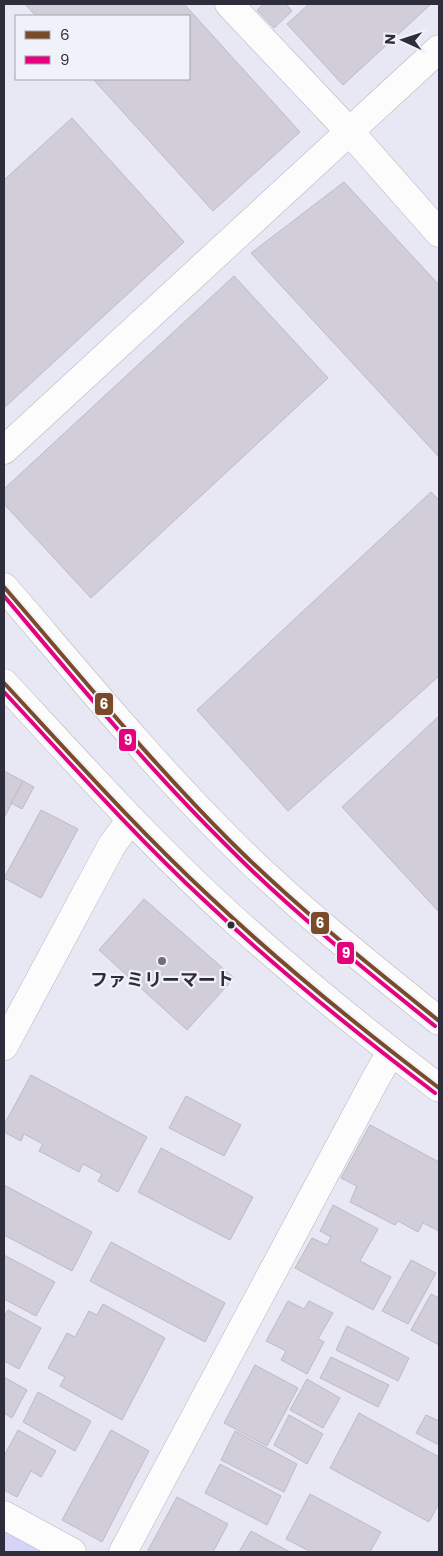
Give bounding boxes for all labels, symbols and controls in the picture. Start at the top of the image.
legend [15,15,190,80]
north arrow [378,15,428,65]
text: 6 [60,24,70,45]
text: N [380,34,400,45]
text: 9 [60,49,69,70]
line badge: 6 [94,692,114,716]
text: 6 [100,694,109,714]
line badge: 9 [118,728,137,752]
text: 9 [124,730,132,750]
line badge: 6 [310,911,330,935]
text: 6 [316,913,325,933]
unlabelled marker [226,920,236,930]
line badge: 9 [336,941,355,965]
text: 9 [342,943,350,963]
marker: ファミリーマート [156,955,168,967]
place label: ファミリーマート [90,967,234,992]

